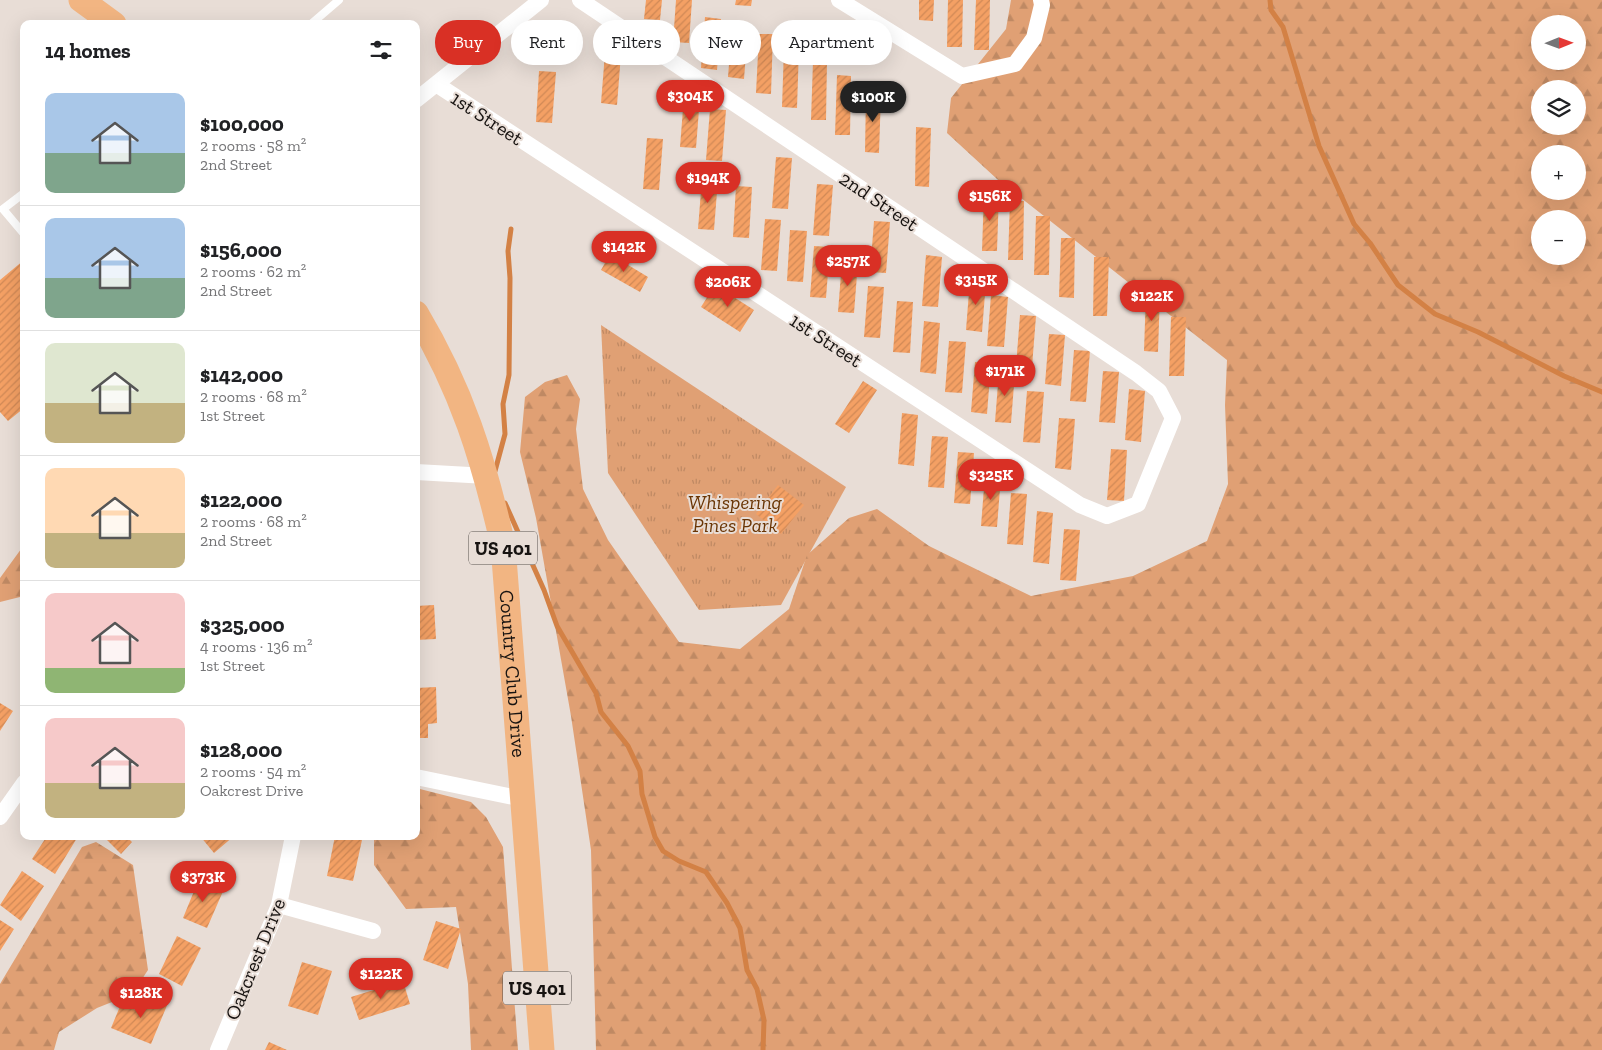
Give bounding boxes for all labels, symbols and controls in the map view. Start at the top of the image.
north arrow [1531,15,1586,70]
map controls [1531,15,1586,265]
chip: Buy [435,20,501,65]
chip: Rent [511,20,583,65]
chip: Filters [593,20,680,65]
chip: New [690,20,761,65]
chip: Apartment [771,20,892,65]
icon: filters [367,36,395,64]
text: 14 homes [45,38,131,63]
pin: $304K [655,80,725,122]
pin: $100K [838,80,908,123]
button: layers [1531,80,1586,135]
street label: 1st Street [446,86,528,150]
text: $304K [667,86,713,105]
text: $100K [851,87,895,106]
text: $100,000 [200,111,284,136]
icon: home [85,113,145,173]
text: 2 rooms · 58 m² [200,136,306,155]
button: + [1531,145,1586,200]
text: 2nd Street [200,155,272,174]
pin: $194K [673,162,743,204]
street label: 2nd Street [835,166,923,236]
text: $194K [687,168,729,187]
pin: $156K [955,180,1025,222]
text: $156K [969,186,1011,205]
button: − [1531,210,1586,265]
pin: $142K [589,230,659,273]
text: $156,000 [200,237,282,262]
text: $142K [603,237,645,256]
icon: home [85,238,145,298]
pin: $257K [813,244,883,287]
text: $257K [826,251,870,270]
text: 2 rooms · 62 m² [200,262,306,281]
pin: $315K [941,264,1011,306]
pin: $206K [693,266,763,308]
text: $315K [955,270,997,289]
text: $206K [705,272,751,291]
pin: $122K [1117,280,1187,322]
text: 2nd Street [200,281,272,300]
text: $122K [1131,286,1173,305]
street label: 1st Street [785,308,867,372]
pin: $171K [970,354,1040,397]
text: $171K [985,361,1025,380]
text: $142,000 [200,362,283,387]
icon: home [85,363,145,423]
text: 2 rooms · 68 m² [200,387,307,406]
text: 1st Street [200,406,265,425]
pin: $325K [956,458,1026,501]
text: $325K [969,465,1013,484]
text: $122,000 [200,487,282,512]
icon: home [85,488,145,548]
park label: Whispering Pines Park [688,490,783,537]
text: 2 rooms · 68 m² [200,512,307,531]
text: 2nd Street [200,531,272,550]
road number: US 401 [469,532,537,564]
street label: Country Club Drive [495,589,531,758]
text: $325,000 [200,612,285,637]
icon: home [85,613,145,673]
text: 4 rooms · 136 m² [200,637,312,656]
text: 1st Street [200,656,265,675]
text: $128,000 [200,737,282,762]
icon: home [85,738,145,798]
text: 2 rooms · 54 m² [200,762,306,781]
text: Oakcrest Drive [200,781,303,800]
pin: $373K [168,860,238,903]
text: $373K [181,867,225,886]
street label: Oakcrest Drive [220,895,290,1023]
pin: $122K [346,958,416,1000]
text: $122K [360,964,402,983]
road number: US 401 [503,971,571,1004]
pin: $128K [106,976,176,1019]
text: $128K [120,983,162,1002]

